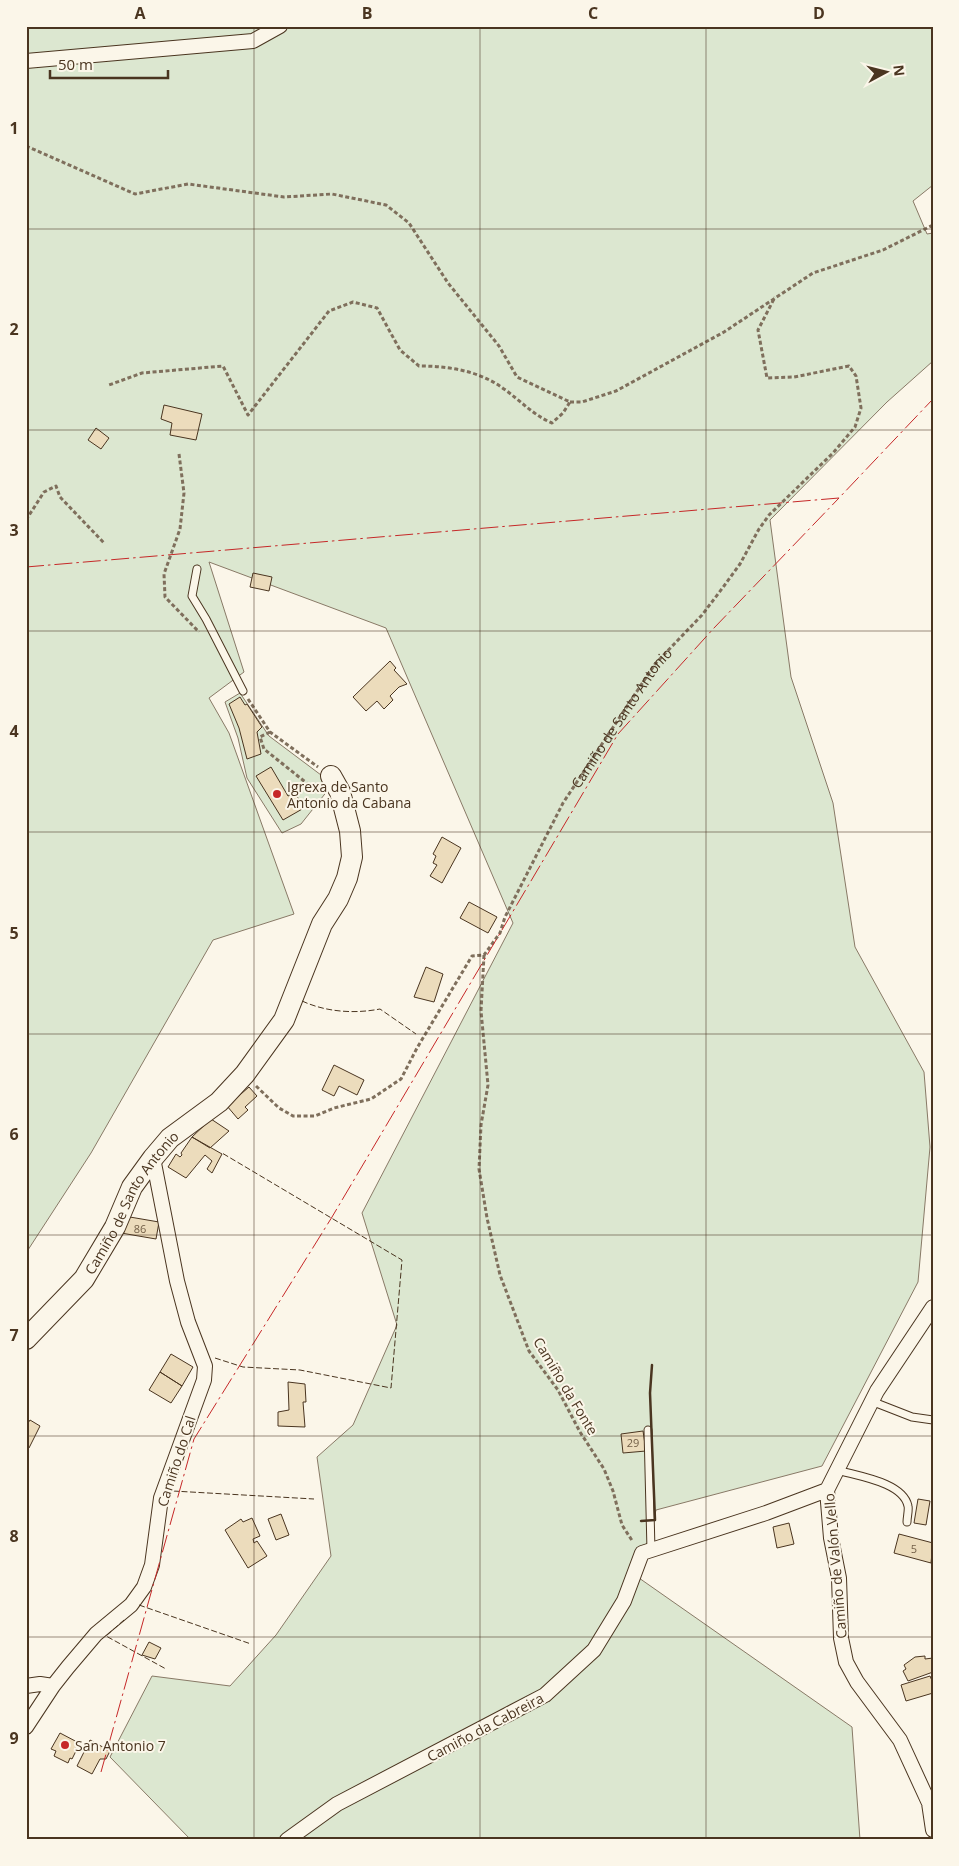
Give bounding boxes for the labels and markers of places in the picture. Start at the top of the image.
place label: Igrexa de Santo Antonio da Cabana [287,777,411,812]
marker: Igrexa de Santo Antonio da Cabana [271,788,283,800]
place label: San Antonio 7 [75,1736,166,1755]
marker: San Antonio 7 [59,1739,71,1751]

